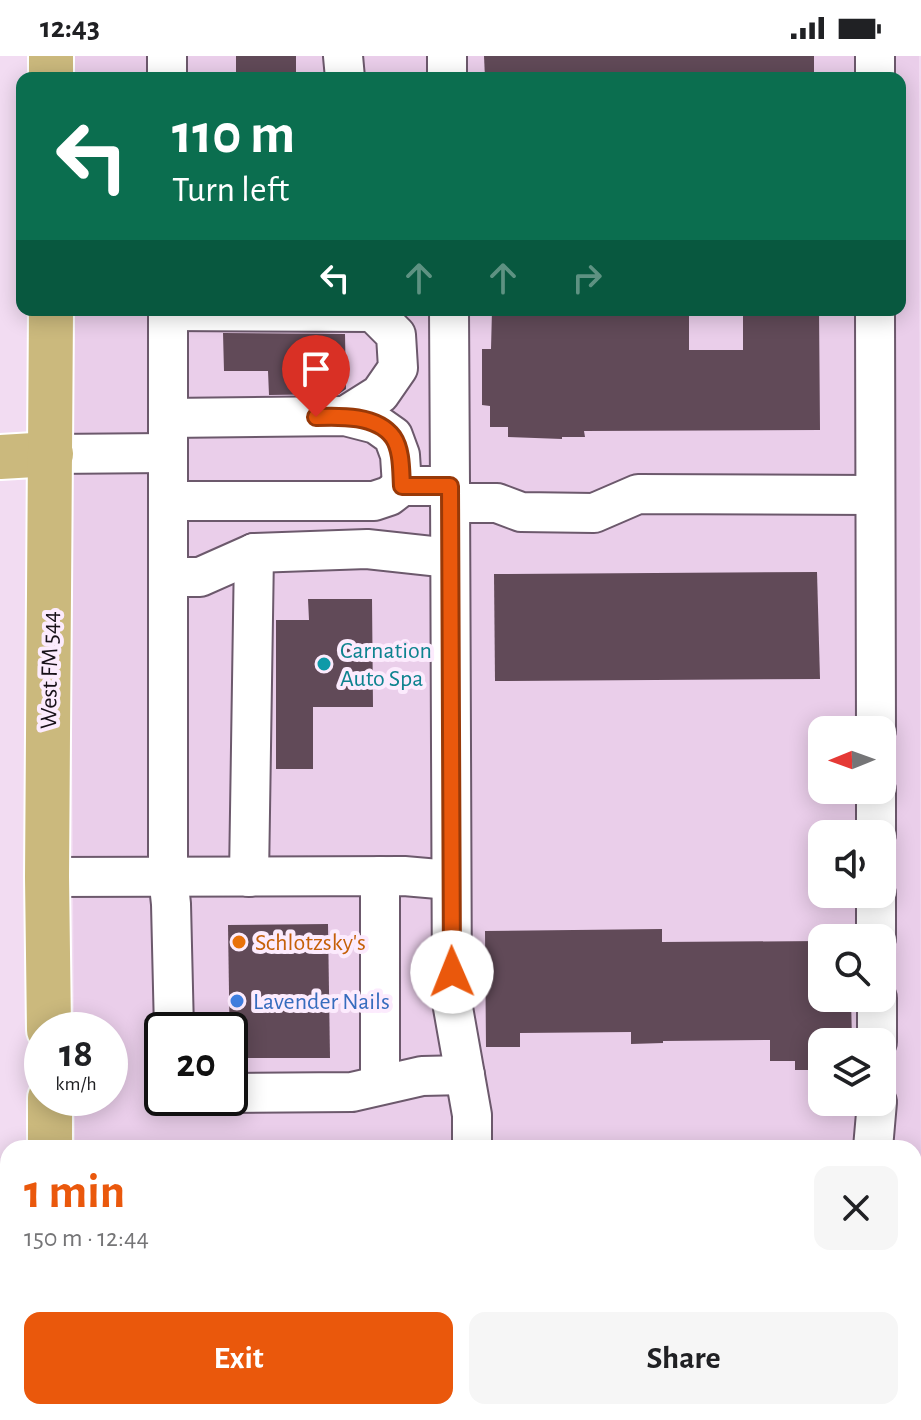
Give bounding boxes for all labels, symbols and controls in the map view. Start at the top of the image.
text: 12:43 [40,13,100,43]
icon: left [40,104,144,208]
text: 110 m [172,107,295,163]
text: Turn left [172,172,289,208]
icon: left [313,256,357,300]
icon: ahead [397,256,441,300]
icon: ahead [481,256,525,300]
icon: right [565,256,609,300]
pin [282,335,350,417]
icon: arrive [294,347,338,391]
street label: West FM 544 [37,611,63,729]
place label: Carnation Auto Spa [340,639,432,691]
marker: Carnation Auto Spa [315,655,333,673]
north arrow [808,716,896,804]
map controls [808,716,896,1116]
button: sound [808,820,896,908]
button: search [808,924,896,1012]
position arrow [410,930,494,1014]
place label: Schlotzsky's [255,931,366,955]
marker: Schlotzsky's [230,933,248,951]
place label: Lavender Nails [253,990,390,1014]
marker: Lavender Nails [228,992,246,1010]
speed limit sign: 20 [144,1012,248,1116]
button: layers [808,1028,896,1116]
text: 18 [59,1034,93,1074]
text: km/h [55,1074,97,1094]
button: close [814,1166,898,1250]
text: 1 min [24,1169,125,1217]
text: 150 m · 12:44 [24,1225,149,1251]
button: Exit [24,1312,453,1404]
button: Share [469,1312,898,1404]

